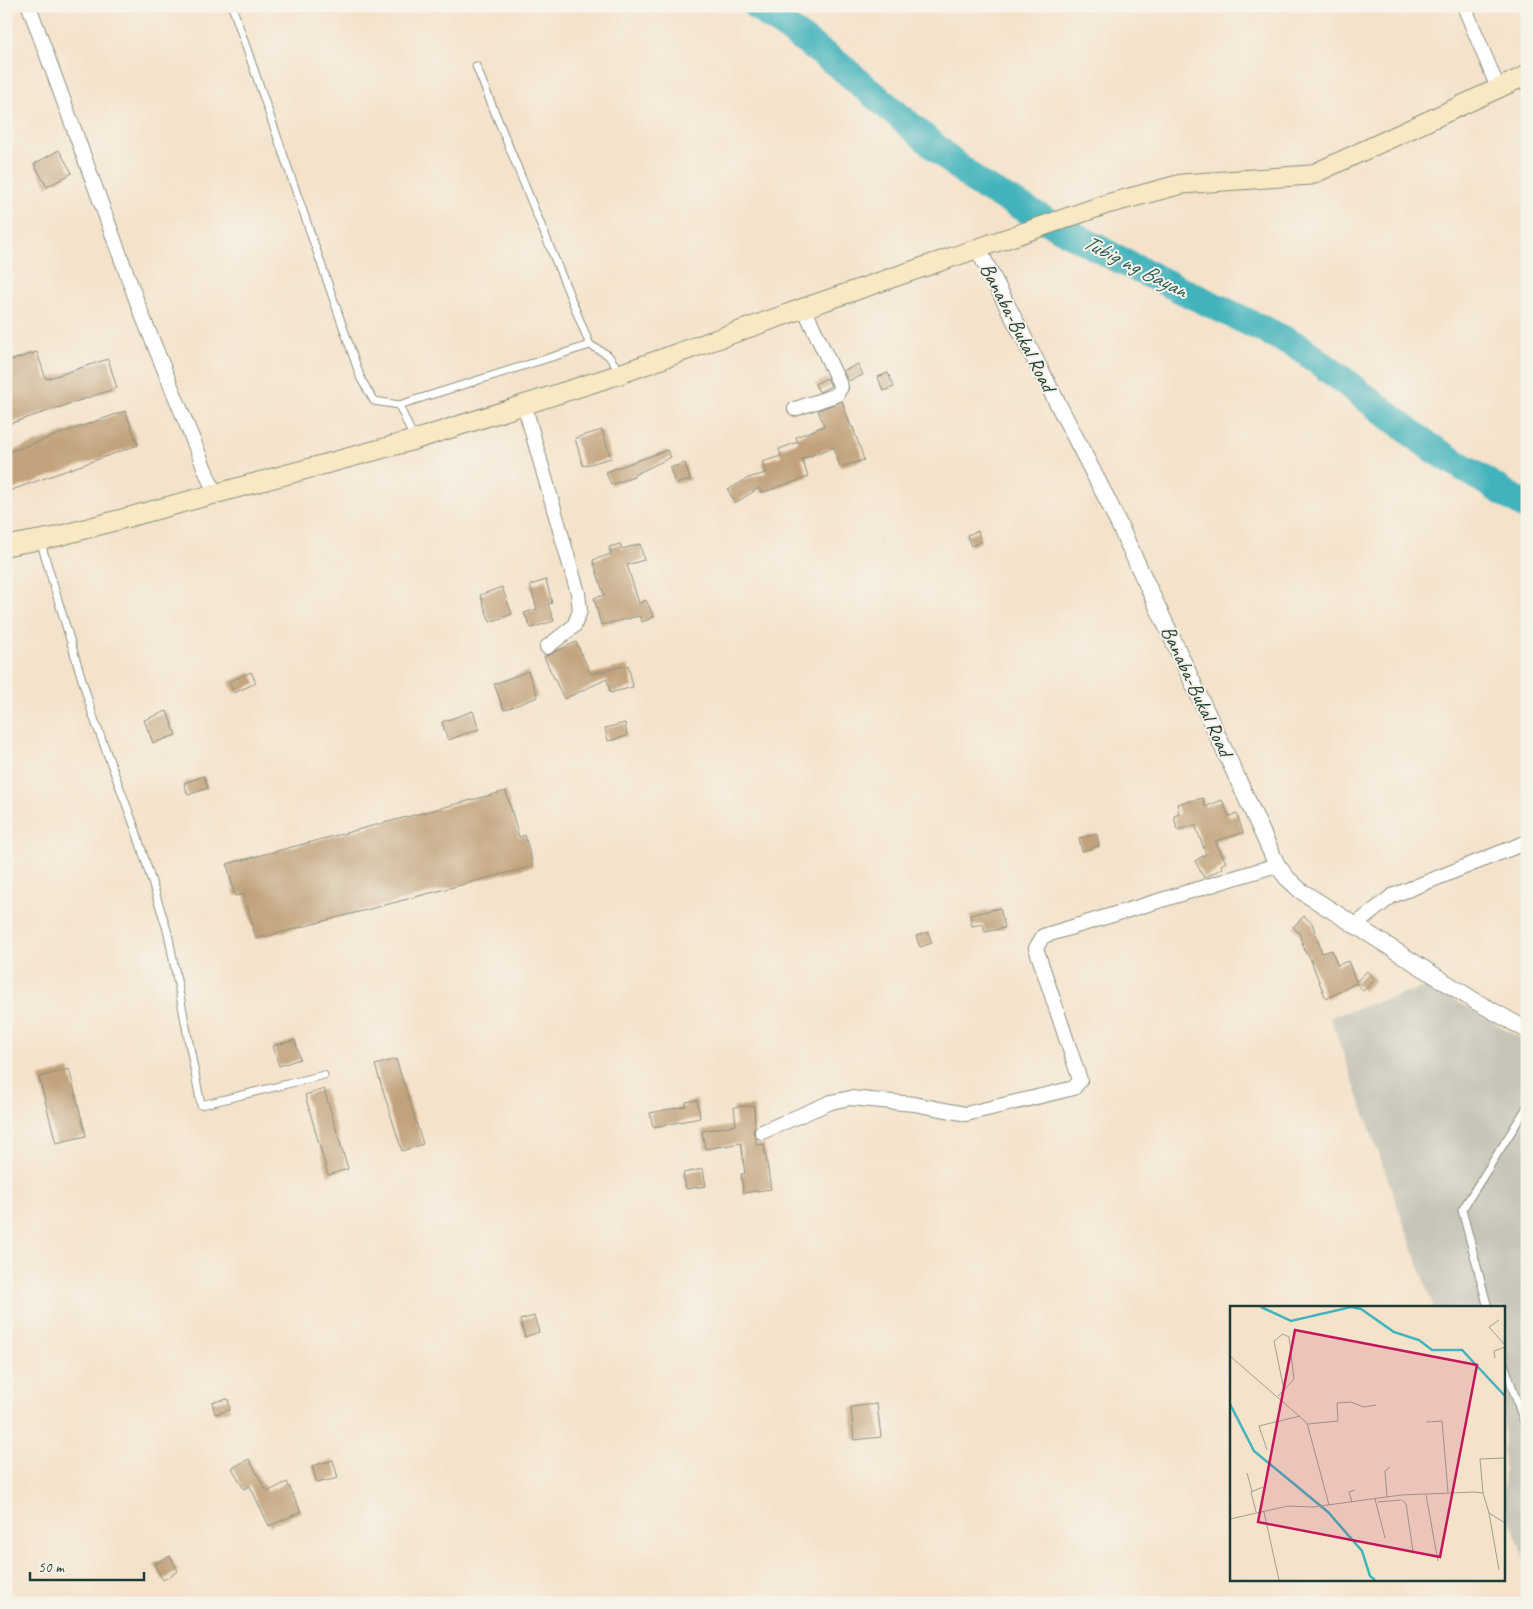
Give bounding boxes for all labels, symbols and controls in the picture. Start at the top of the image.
water label: Tubig ng Bayan [1078,228,1194,305]
street label: Banaba-Bukal Road [974,258,1063,398]
street label: Banaba-Bukal Road [1155,621,1240,763]
inset map [1230,1306,1506,1582]
scale bar [30,1549,144,1581]
text: 50 m [38,1558,65,1577]

